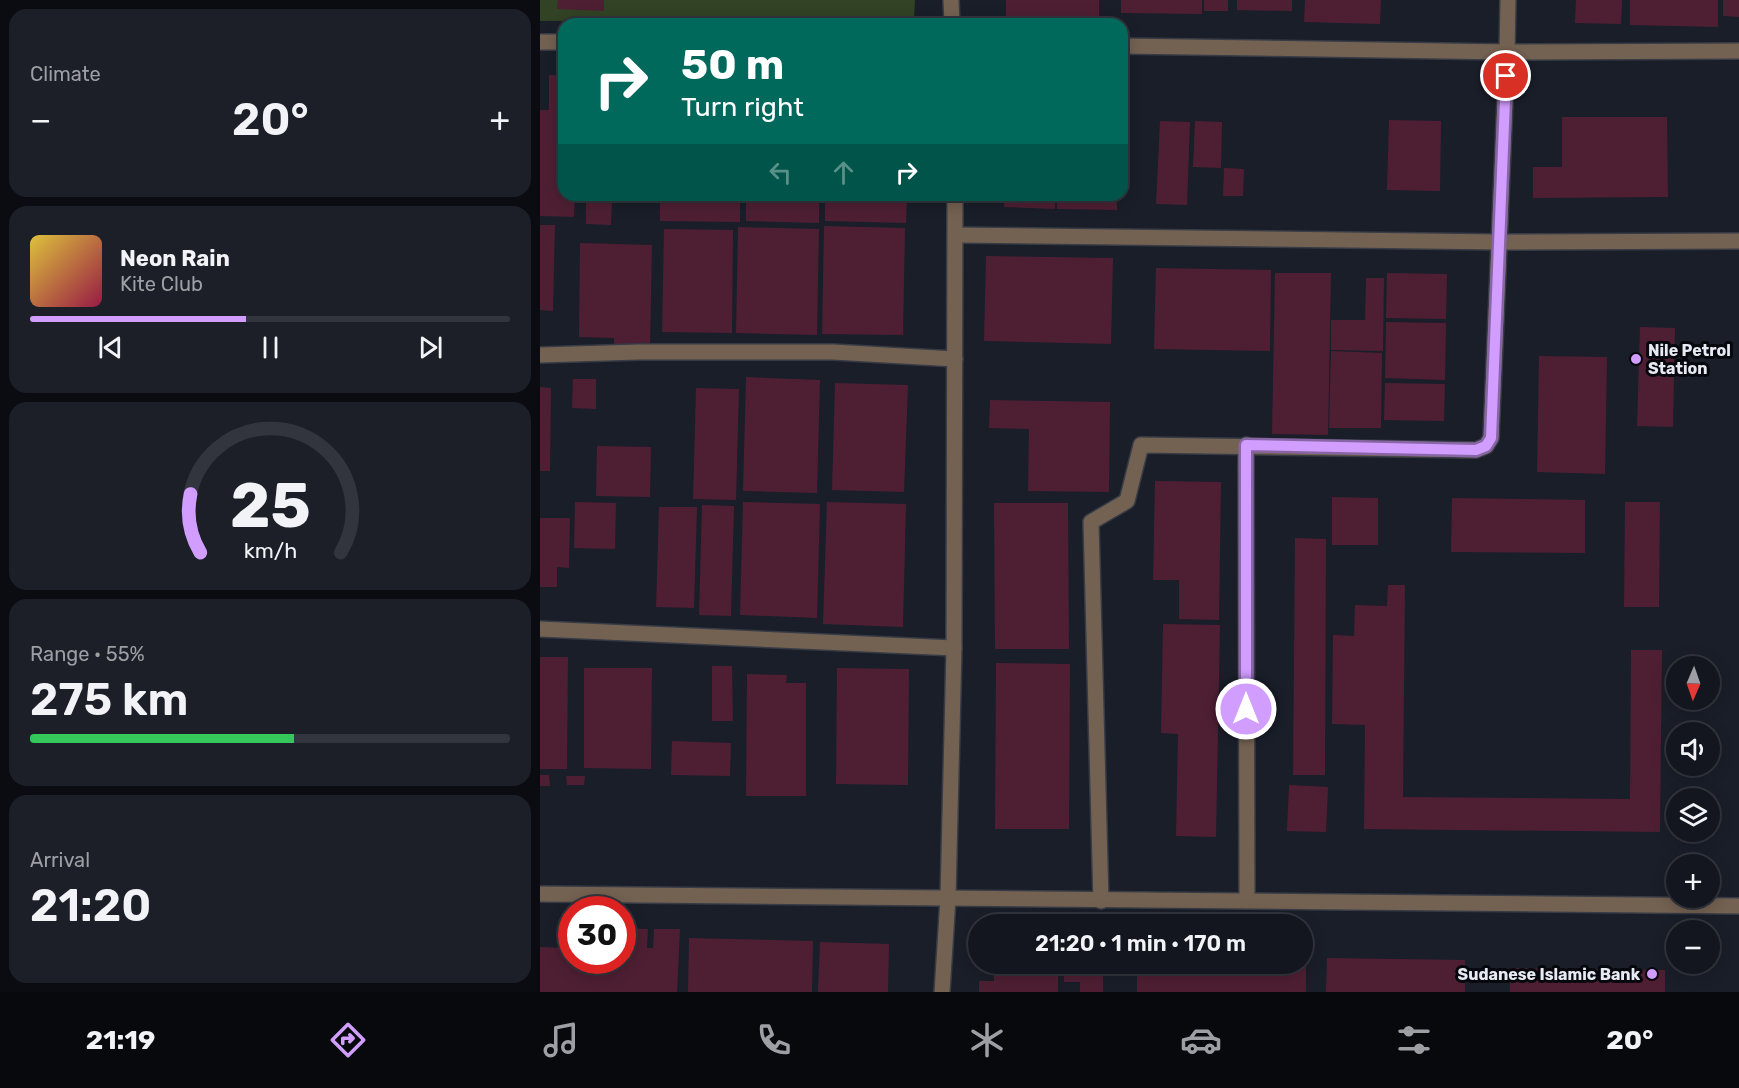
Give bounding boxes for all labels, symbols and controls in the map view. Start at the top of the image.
text: 50 m [681,40,784,90]
icon: right [582,42,660,120]
pin [1480,50,1531,101]
icon: arrive [1489,59,1522,92]
text: Climate [30,62,101,86]
text: Turn right [681,91,804,123]
text: 20° [232,93,309,146]
text: − [30,100,51,139]
text: + [489,100,510,139]
icon: left [764,156,797,189]
icon: ahead [827,156,860,189]
icon: right [890,156,923,189]
text: Neon Rain [120,245,230,272]
text: Kite Club [120,272,203,296]
icon: previous [94,331,127,364]
icon: pause [254,331,287,364]
icon: next [414,331,447,364]
place label: Nile Petrol Station [1648,341,1731,378]
marker: Nile Petrol Station [1629,352,1643,366]
text: 25 [230,469,310,543]
text: km/h [243,538,297,563]
text: Range · 55% [30,642,145,666]
north arrow [1666,656,1720,710]
map controls [1666,656,1720,974]
text: 275 km [30,673,188,726]
position arrow [1214,677,1278,741]
button: sound [1666,722,1720,776]
button: layers [1666,788,1720,842]
text: Arrival [30,848,90,872]
button: + [1666,854,1720,908]
text: 21:20 [30,879,151,932]
speed limit sign: 30 [558,896,636,974]
button: − [1666,920,1720,974]
text: 21:20 · 1 min · 170 m [1035,930,1246,957]
place label: Sudanese Islamic Bank [1458,965,1641,984]
marker: Sudanese Islamic Bank [1645,967,1659,981]
icon: directions [327,1019,369,1061]
icon: music [540,1019,582,1061]
icon: phone [753,1019,795,1061]
icon: climate [966,1019,1008,1061]
icon: car [1180,1019,1222,1061]
icon: filters [1393,1019,1435,1061]
text: 21:19 [86,1024,155,1056]
text: 20° [1606,1024,1653,1056]

